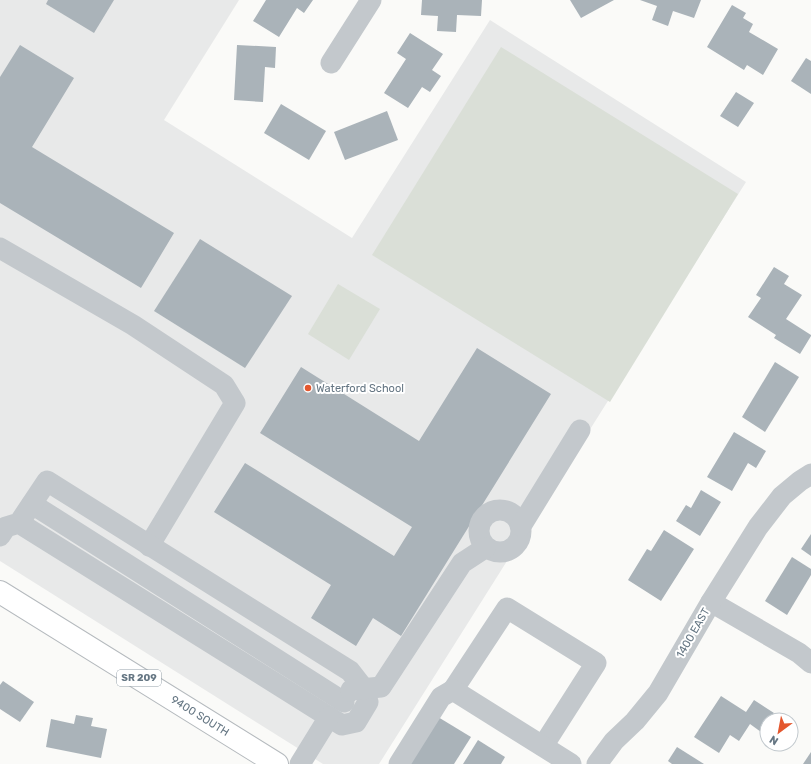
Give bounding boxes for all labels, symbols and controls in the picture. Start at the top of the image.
place label: Waterford School [316,382,404,395]
marker: Waterford School [303,383,313,393]
street label: 1400 EAST [674,605,713,660]
road number: SR 209 [117,670,161,686]
street label: 9400 SOUTH [169,693,231,739]
north arrow [759,712,799,752]
text: N [767,732,781,748]

